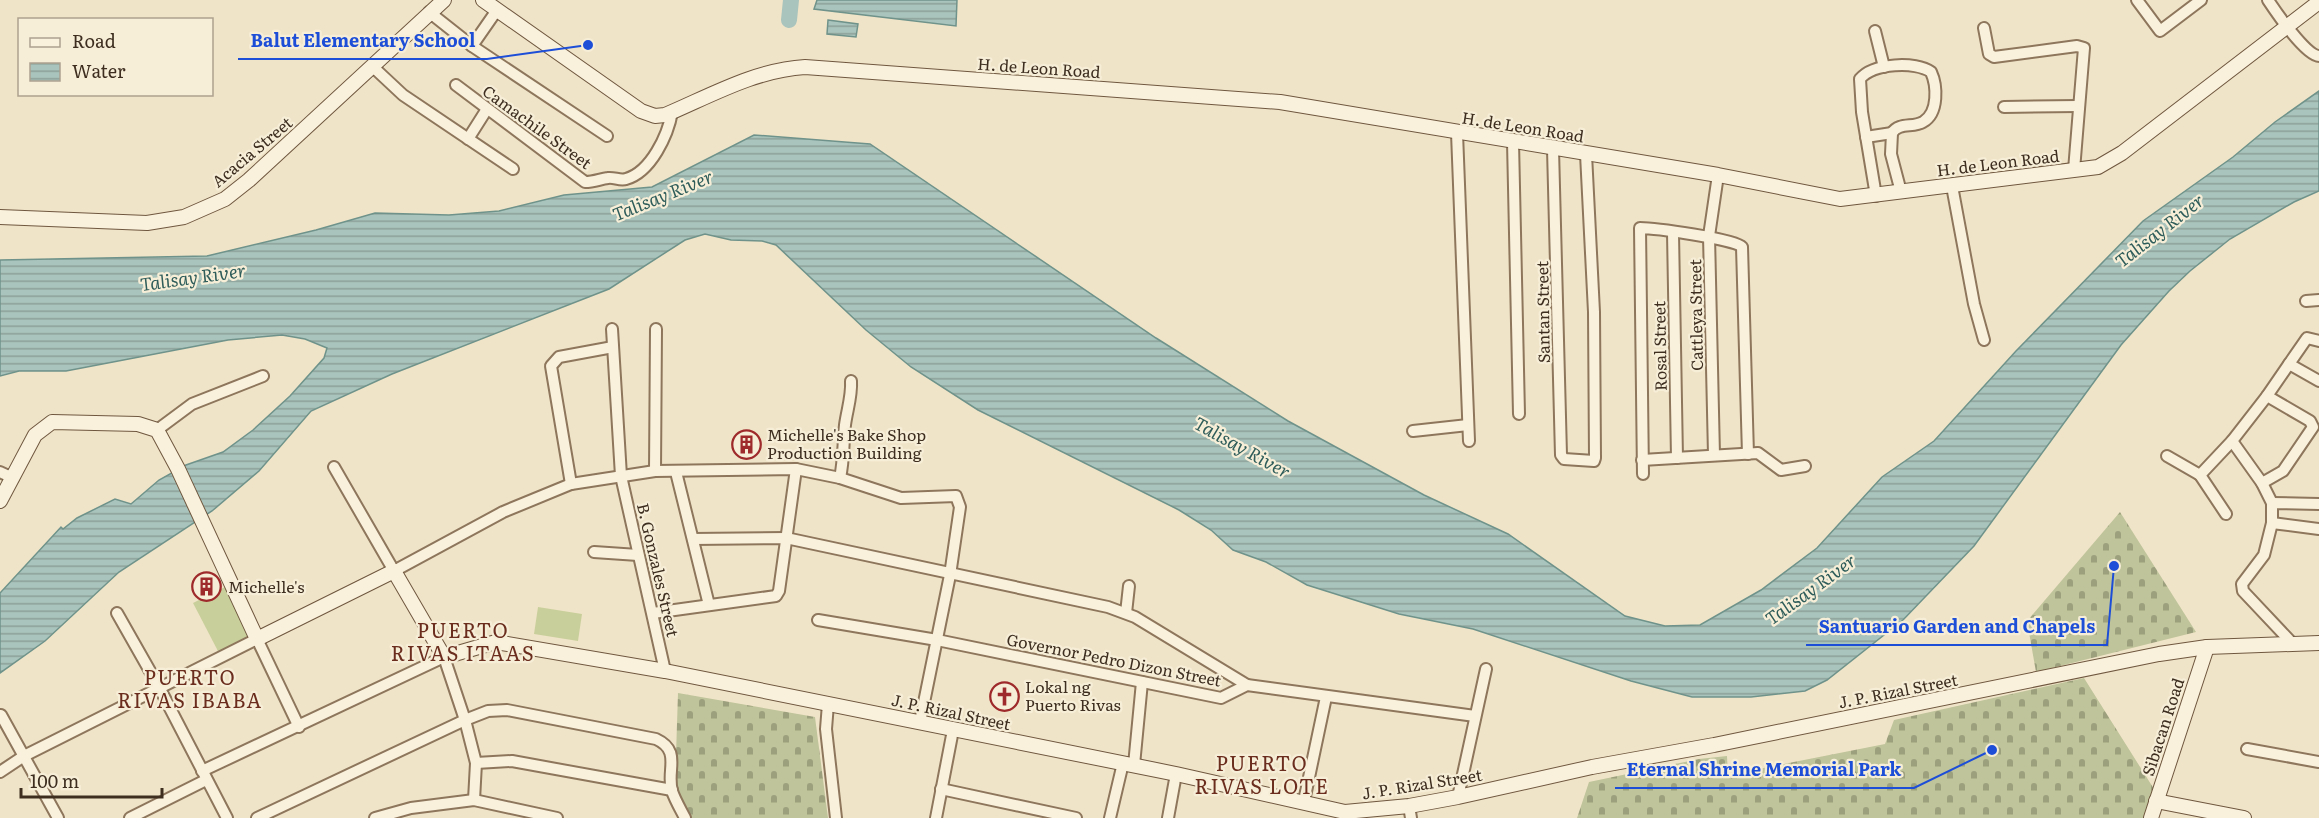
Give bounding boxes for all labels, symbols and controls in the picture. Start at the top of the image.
legend [18,18,213,96]
callout: Balut Elementary School [238,23,487,59]
text: Balut Elementary School [251,26,476,53]
text: Road [72,27,116,54]
street label: H. de Leon Road [977,51,1102,83]
text: Water [72,57,126,84]
street label: Camachile Street [478,78,598,174]
street label: H. de Leon Road [1460,105,1586,148]
street label: Acacia Street [206,110,297,192]
street label: H. de Leon Road [1935,143,2061,181]
water label: Talisay River [608,162,717,227]
water label: Talisay River [2109,186,2209,273]
water label: Talisay River [138,256,247,297]
street label: Cattleya Street [1682,258,1708,371]
street label: Santan Street [1529,260,1555,363]
street label: Rosal Street [1646,300,1672,391]
water label: Talisay River [1190,409,1296,484]
place label: Michelle's Bake Shop Production Building [767,422,926,464]
building icon: Michelle's Bake Shop Production Building [730,428,762,460]
street label: B. Gonzales Street [632,500,686,640]
water label: Talisay River [1759,547,1861,631]
building icon: Michelle's [191,571,223,603]
place label: Michelle's [228,574,305,598]
callout: Santuario Garden and Chapels [1806,609,2107,645]
text: Santuario Garden and Chapels [1819,612,2095,639]
district label: PUERTO RIVAS ITAAS [391,614,535,667]
street label: Governor Pedro Dizon Street [1005,626,1224,692]
district label: PUERTO RIVAS IBABA [117,661,263,714]
street label: J. P. Rizal Street [1836,667,1960,713]
place label: Lokal ng Puerto Rivas [1025,674,1121,716]
street label: Sibacan Road [2135,674,2189,779]
church icon: Lokal ng Puerto Rivas [988,680,1020,712]
street label: J. P. Rizal Street [889,687,1013,735]
district label: PUERTO RIVAS LOTE [1194,747,1330,800]
callout: Eternal Shrine Memorial Park [1615,752,1914,788]
text: Eternal Shrine Memorial Park [1627,755,1902,782]
scale bar [21,761,162,799]
street label: J. P. Rizal Street [1360,762,1484,804]
text: 100 m [30,767,79,794]

